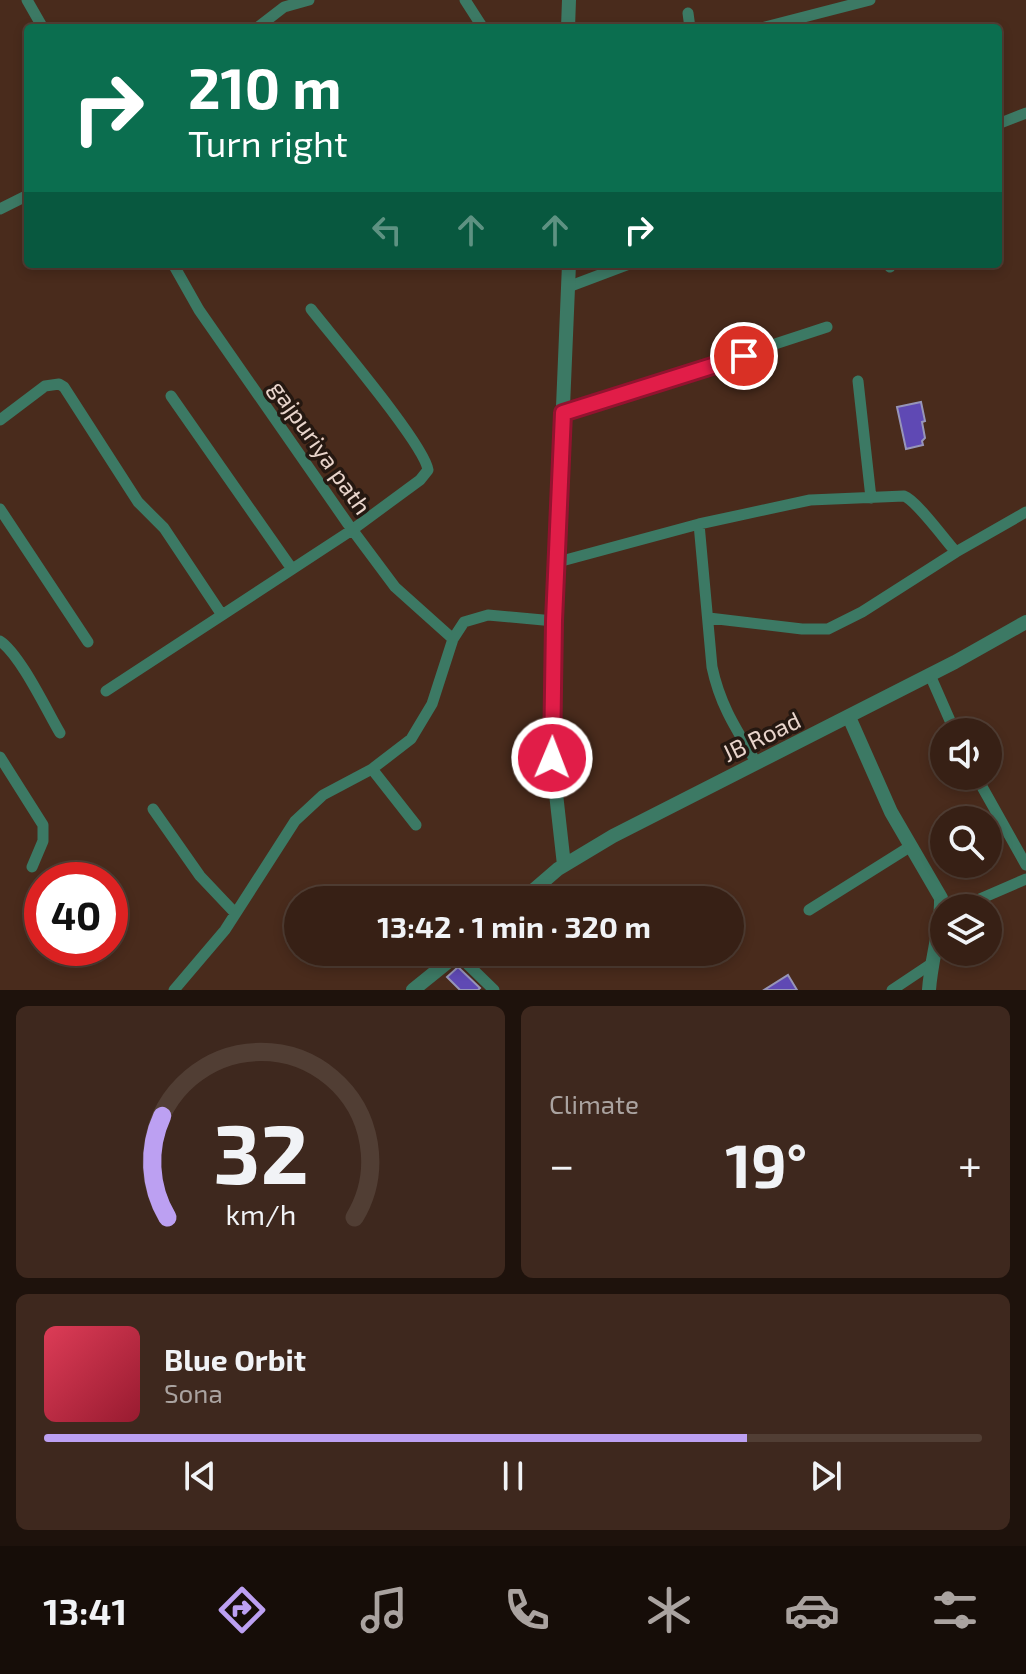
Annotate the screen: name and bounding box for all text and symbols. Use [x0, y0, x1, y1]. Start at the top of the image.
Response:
text: 210 m [188, 53, 342, 120]
icon: right [56, 56, 160, 160]
text: Turn right [188, 121, 348, 164]
icon: left [365, 208, 409, 252]
icon: ahead [449, 208, 493, 252]
icon: ahead [533, 208, 577, 252]
icon: right [617, 208, 661, 252]
pin [710, 322, 778, 390]
icon: arrive [722, 334, 766, 378]
street label: gajpuriya path [264, 374, 378, 520]
street label: JB Road [717, 705, 805, 767]
position arrow [510, 716, 594, 800]
map controls [930, 718, 1002, 966]
button: sound [930, 718, 1002, 790]
button: search [930, 806, 1002, 878]
speed limit sign: 40 [24, 862, 128, 966]
button: layers [930, 894, 1002, 966]
text: 13:42 · 1 min · 320 m [377, 908, 651, 944]
text: Climate [549, 1088, 639, 1119]
text: 32 [213, 1101, 308, 1201]
text: 19° [725, 1128, 807, 1200]
text: − [549, 1137, 575, 1190]
text: + [958, 1137, 982, 1190]
text: km/h [225, 1196, 296, 1231]
text: Blue Orbit [164, 1341, 306, 1377]
text: Sona [164, 1377, 223, 1408]
icon: previous [178, 1454, 222, 1498]
icon: pause [491, 1454, 535, 1498]
icon: next [804, 1454, 848, 1498]
icon: directions [214, 1582, 270, 1638]
icon: music [356, 1582, 412, 1638]
icon: phone [499, 1582, 555, 1638]
icon: climate [641, 1582, 697, 1638]
icon: car [784, 1582, 840, 1638]
icon: filters [927, 1582, 983, 1638]
text: 13:41 [43, 1589, 127, 1632]

